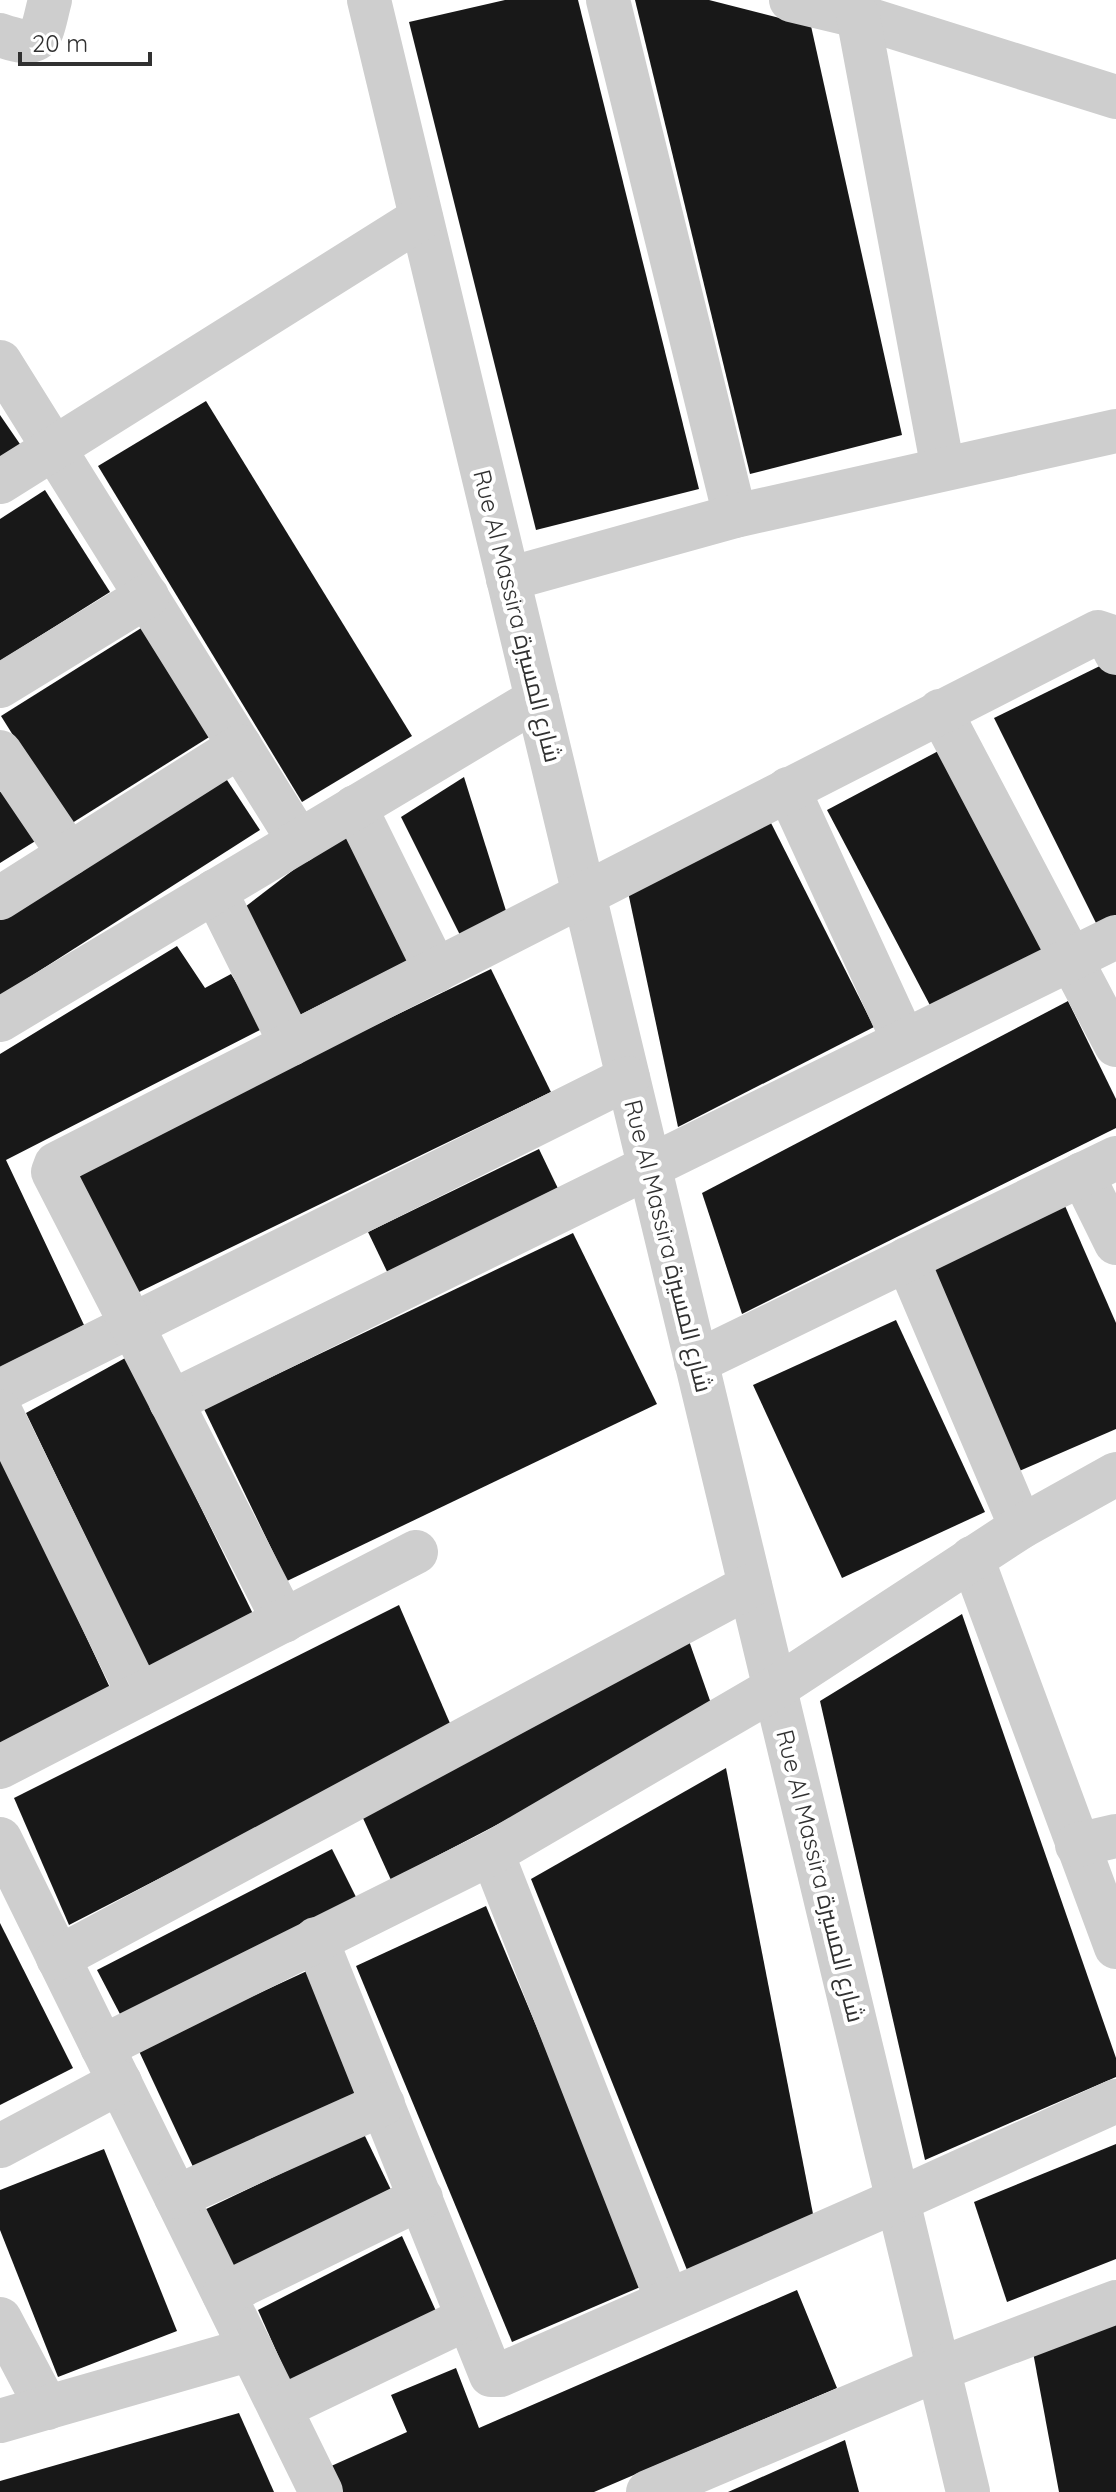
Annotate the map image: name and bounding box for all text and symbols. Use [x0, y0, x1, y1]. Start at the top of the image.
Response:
scale bar [20, 16, 150, 66]
text: 20 m [32, 28, 88, 58]
street label: Rue Al Massira شارع المسيرة [465, 466, 569, 766]
street label: Rue Al Massira شارع المسيرة [616, 1096, 720, 1396]
street label: Rue Al Massira شارع المسيرة [768, 1726, 872, 2026]

